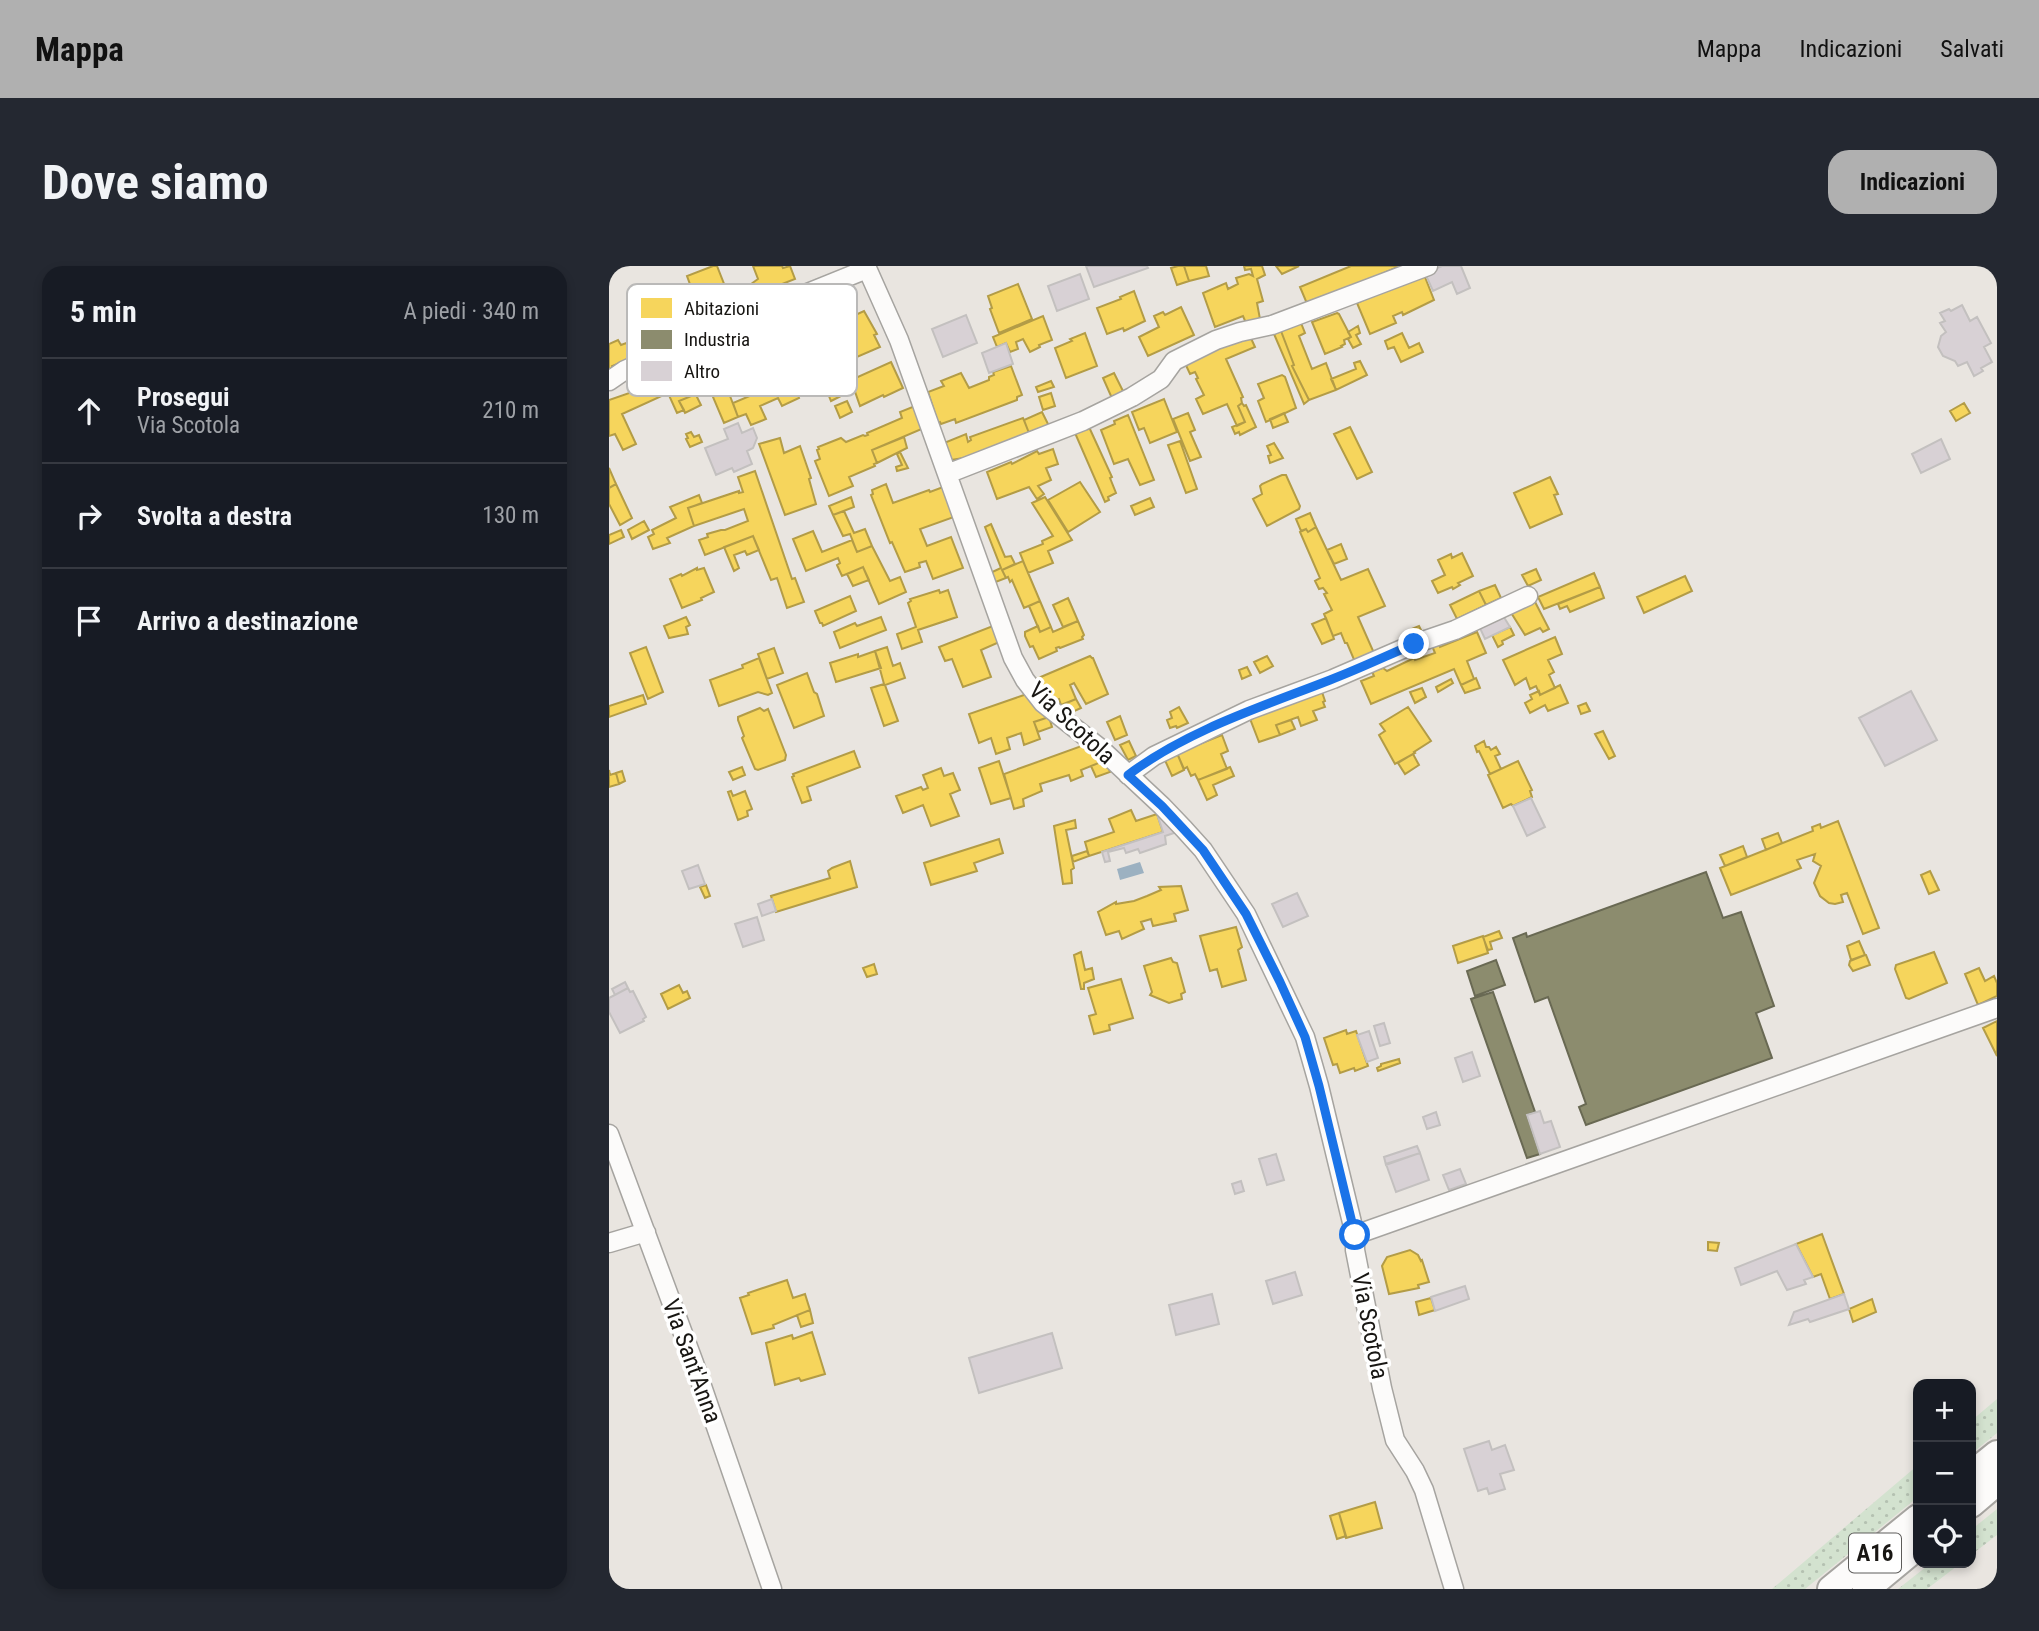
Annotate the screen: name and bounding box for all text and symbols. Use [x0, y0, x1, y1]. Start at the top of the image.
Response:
text: Mappa [35, 30, 124, 69]
text: Mappa [1697, 35, 1762, 63]
text: Indicazioni [1800, 35, 1902, 63]
text: Salvati [1940, 35, 2004, 63]
button: Indicazioni [1828, 150, 1997, 214]
text: Dove siamo [42, 154, 269, 211]
legend [627, 284, 857, 396]
text: 5 min [70, 294, 137, 329]
text: Abitazioni [684, 297, 759, 320]
text: A piedi · 340 m [404, 298, 539, 325]
text: Industria [684, 328, 750, 351]
text: Altro [684, 360, 720, 383]
text: Prosegui [137, 382, 230, 412]
icon: ahead [70, 392, 108, 430]
text: 210 m [482, 397, 539, 424]
text: Via Scotola [137, 412, 240, 439]
icon: right [70, 497, 108, 535]
text: Svolta a destra [137, 501, 292, 531]
text: 130 m [482, 502, 539, 529]
icon: arrive [70, 602, 108, 640]
text: Arrivo a destinazione [137, 606, 358, 636]
route end [1398, 628, 1429, 659]
street label: Via Scotola [1023, 676, 1121, 770]
route start [1339, 1219, 1370, 1250]
street label: Via Scotola [1346, 1271, 1394, 1381]
street label: Via Sant'Anna [657, 1295, 727, 1427]
map controls [1913, 1379, 1976, 1568]
button: + [1913, 1379, 1976, 1442]
button: − [1913, 1442, 1976, 1505]
button: locate [1913, 1505, 1976, 1568]
road number: A16 [1849, 1534, 1901, 1572]

